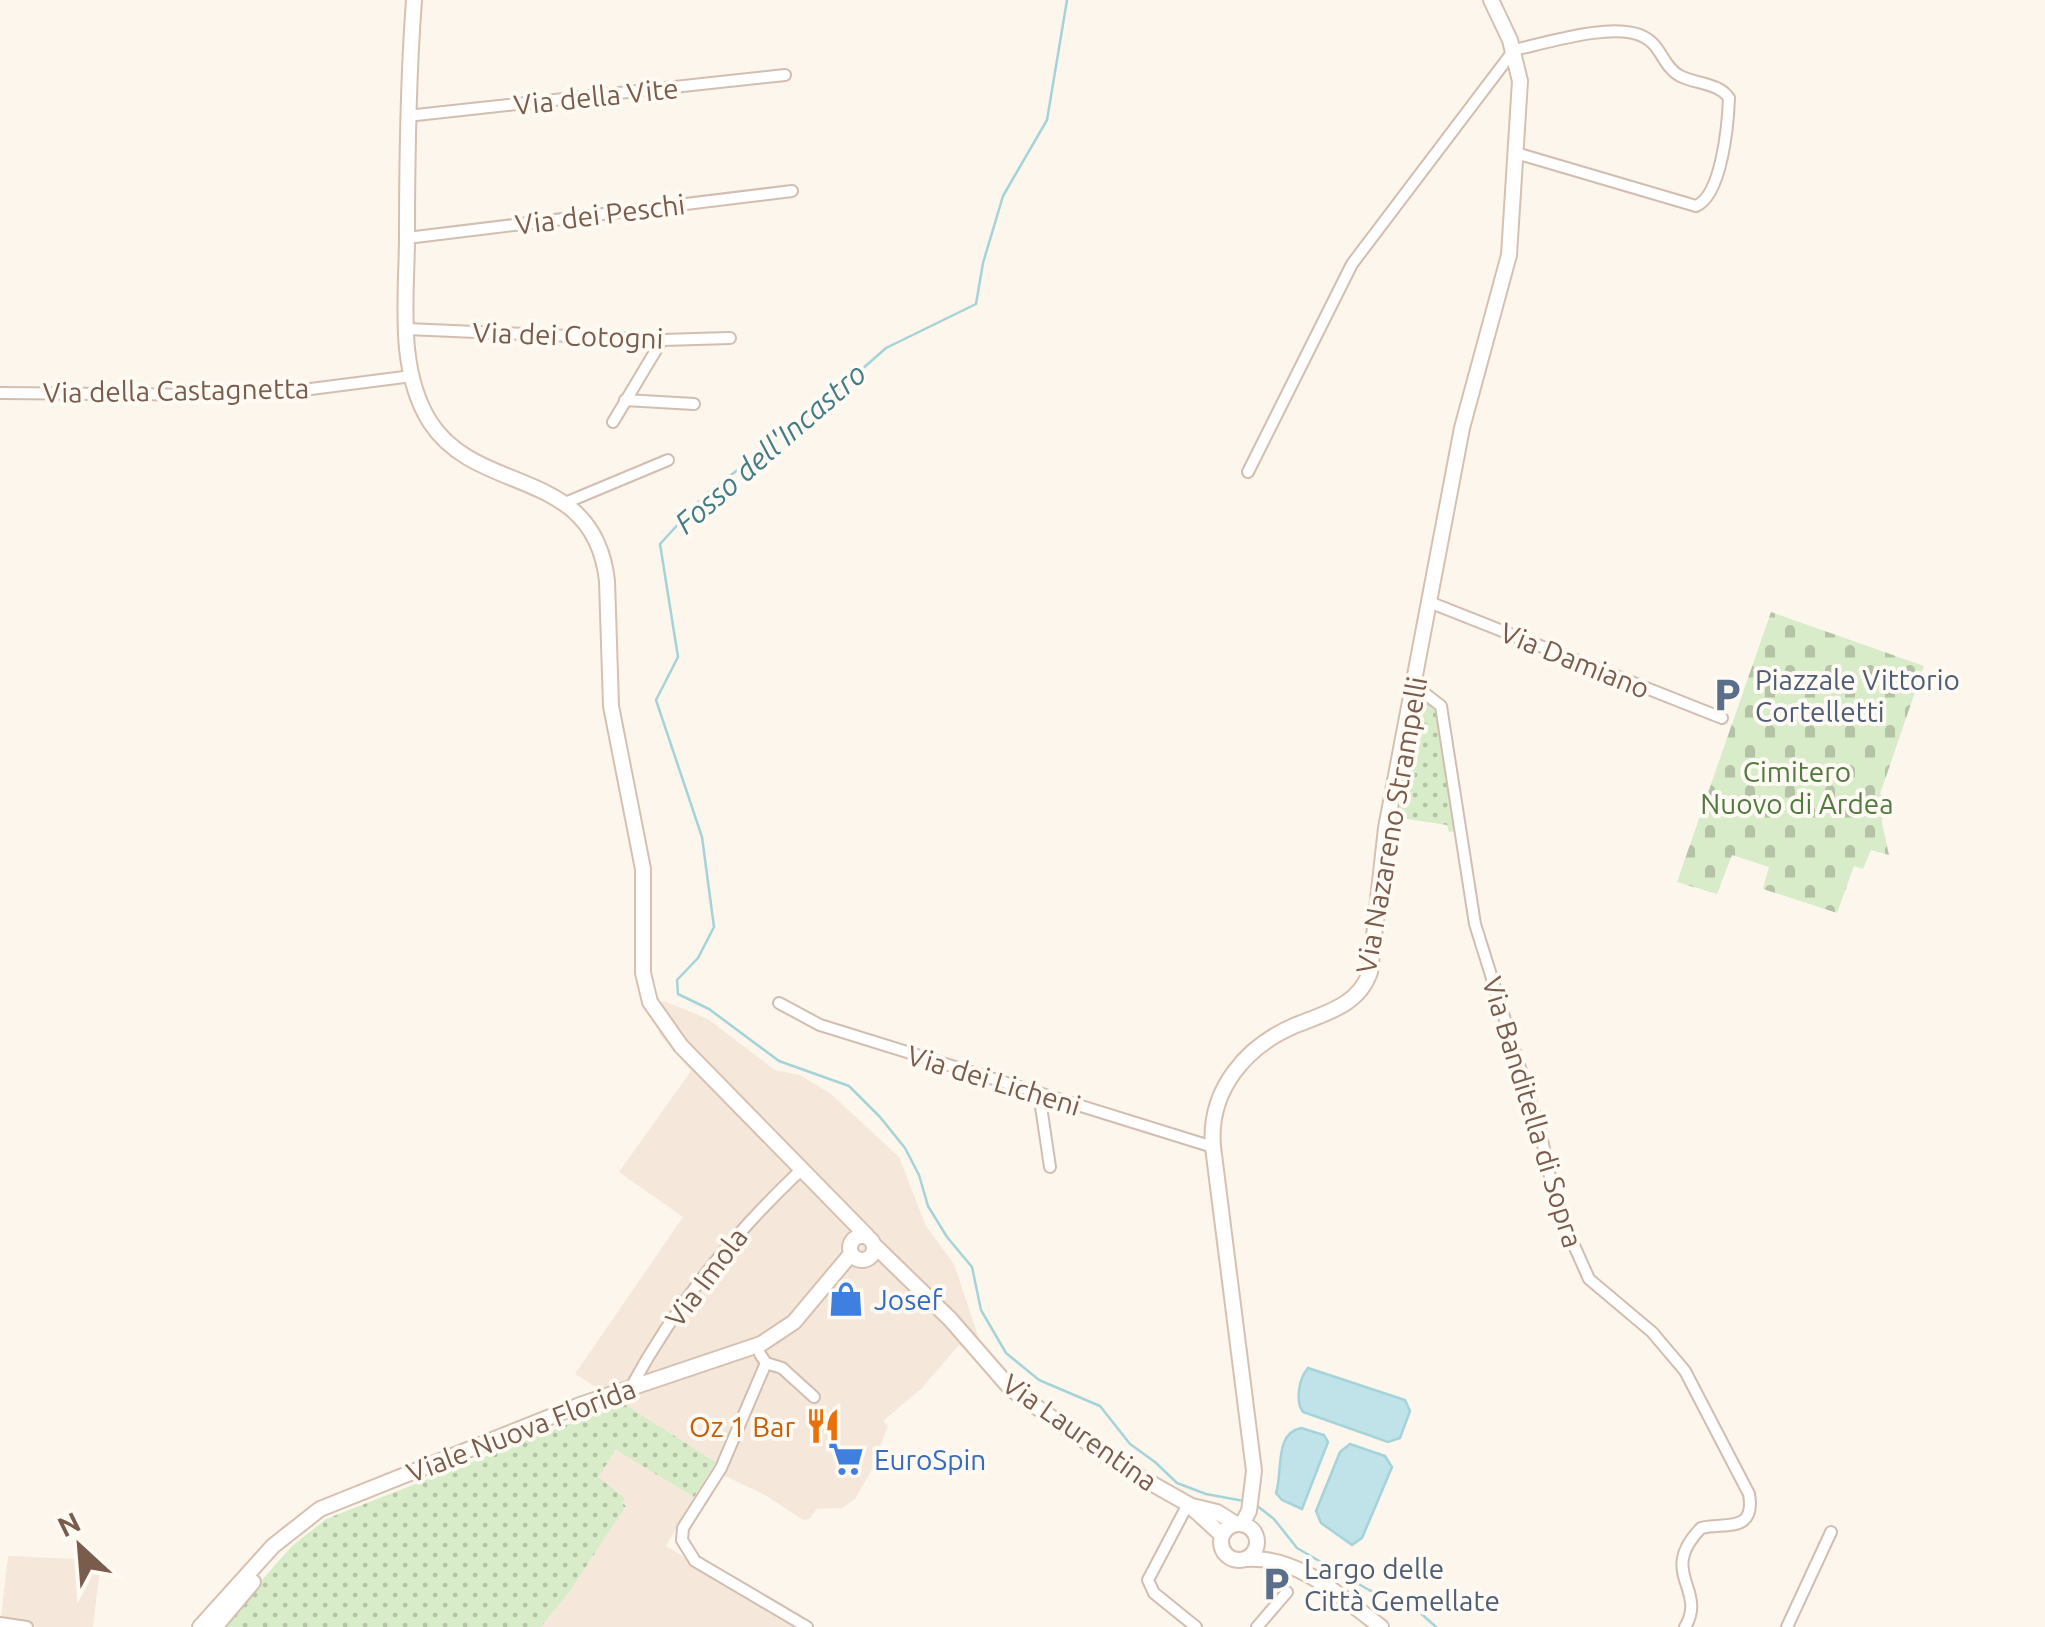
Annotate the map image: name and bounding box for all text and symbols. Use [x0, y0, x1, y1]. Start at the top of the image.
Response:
street label: Via della Vite [512, 72, 680, 120]
street label: Via dei Peschi [513, 188, 687, 240]
street label: Via dei Cotogni [472, 316, 664, 354]
water label: Fosso dell'Incastro [668, 356, 872, 540]
street label: Via della Castagnetta [42, 372, 310, 408]
street label: Via Damiano [1496, 616, 1654, 704]
place label: Piazzale Vittorio Cortelletti [1755, 664, 1960, 727]
street label: Via Nazareno Strampelli [1350, 674, 1432, 976]
parking icon: Piazzale Vittorio Cortelletti [1708, 676, 1746, 714]
park label: Cimitero Nuovo di Ardea [1700, 756, 1894, 819]
street label: Via Banditella di Sopra [1477, 973, 1589, 1251]
street label: Via dei Licheni [904, 1039, 1084, 1121]
street label: Via Imola [659, 1221, 753, 1333]
shop icon: Josef [827, 1280, 865, 1318]
place label: Josef [874, 1284, 943, 1315]
street label: Via Laurentina [997, 1367, 1163, 1497]
street label: Viale Nuova Florida [402, 1372, 640, 1488]
restaurant icon: Oz 1 Bar [804, 1407, 842, 1445]
place label: Oz 1 Bar [689, 1411, 795, 1442]
supermarket icon: EuroSpin [827, 1440, 865, 1478]
place label: EuroSpin [874, 1444, 986, 1475]
north arrow [30, 1497, 130, 1597]
text: N [53, 1506, 85, 1543]
place label: Largo delle Città Gemellate [1304, 1553, 1500, 1616]
parking icon: Largo delle Città Gemellate [1257, 1565, 1295, 1603]

